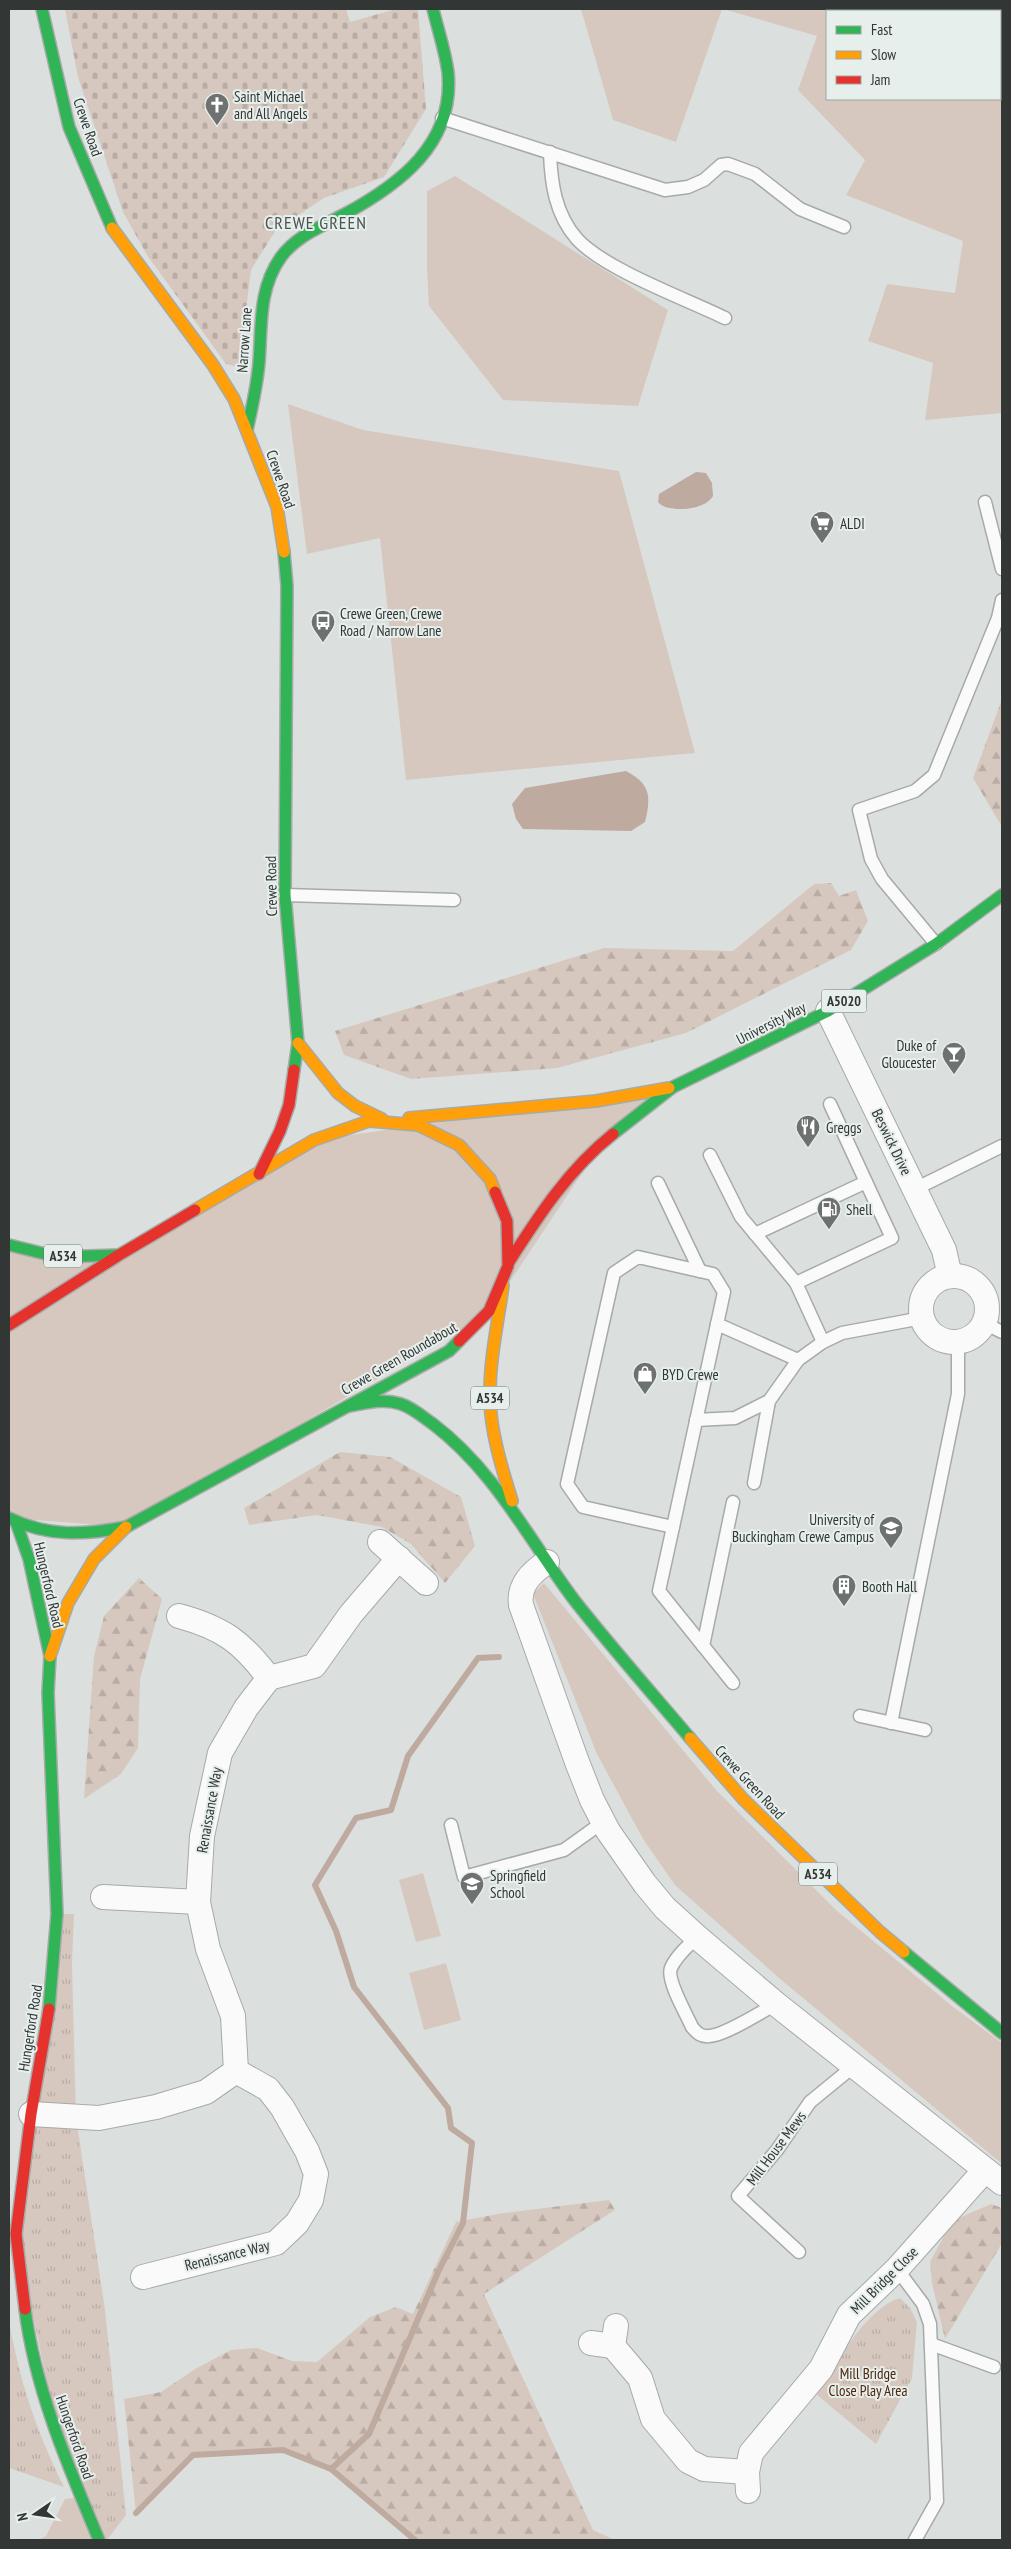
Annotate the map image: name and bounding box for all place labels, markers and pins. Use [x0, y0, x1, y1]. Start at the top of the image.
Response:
place label: Saint Michael and All Angels [234, 87, 308, 123]
church icon: Saint Michael and All Angels [204, 92, 230, 126]
supermarket icon: ALDI [809, 510, 835, 544]
place label: ALDI [840, 514, 865, 533]
place label: Crewe Green, Crewe Road / Narrow Lane [340, 604, 442, 640]
bus stop icon: Crewe Green, Crewe Road / Narrow Lane [310, 609, 336, 643]
place label: Duke of Gloucester [881, 1036, 937, 1072]
bar icon: Duke of Gloucester [941, 1041, 967, 1075]
restaurant icon: Greggs [795, 1114, 821, 1148]
place label: Greggs [826, 1118, 862, 1137]
fuel station icon: Shell [816, 1196, 842, 1230]
place label: Shell [846, 1200, 873, 1219]
shop icon: BYD Crewe [632, 1361, 658, 1395]
place label: BYD Crewe [662, 1365, 719, 1384]
place label: University of Buckingham Crewe Campus [732, 1510, 875, 1546]
school or university icon: University of Buckingham Crewe Campus [878, 1515, 904, 1549]
building icon: Booth Hall [831, 1573, 857, 1607]
place label: Booth Hall [862, 1577, 917, 1596]
place label: Springfield School [490, 1866, 546, 1902]
school or university icon: Springfield School [459, 1871, 485, 1905]

